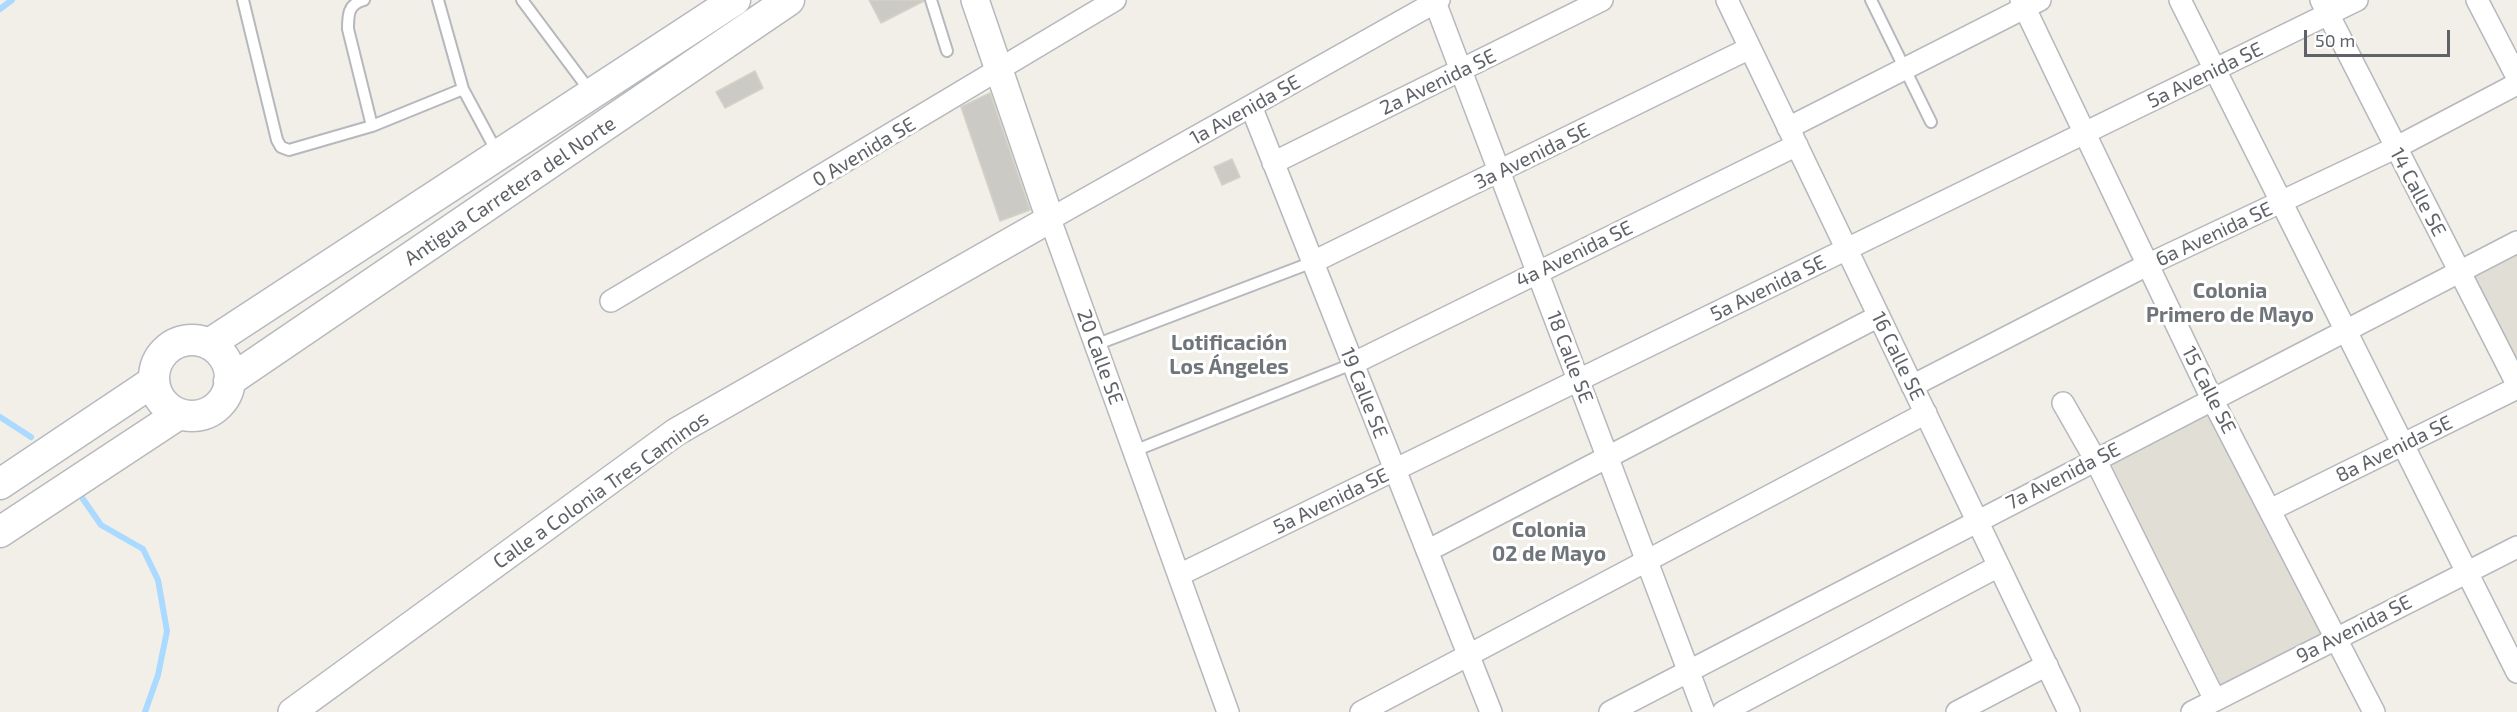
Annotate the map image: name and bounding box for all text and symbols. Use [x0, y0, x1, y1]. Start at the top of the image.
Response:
scale bar [2307, 18, 2452, 56]
text: 50 m [2315, 29, 2355, 51]
street label: 5a Avenida SE [2143, 37, 2267, 113]
street label: 2a Avenida SE [1376, 44, 1500, 120]
street label: 1a Avenida SE [1186, 70, 1304, 150]
street label: Antigua Carretera del Norte [400, 111, 620, 271]
street label: 0 Avenida SE [808, 112, 920, 192]
street label: 3a Avenida SE [1470, 118, 1594, 194]
street label: 14 Calle SE [2385, 144, 2451, 240]
street label: 6a Avenida SE [2152, 196, 2276, 272]
street label: 4a Avenida SE [1512, 215, 1636, 293]
street label: 5a Avenida SE [1706, 250, 1830, 326]
district label: Colonia Primero de Mayo [2146, 278, 2314, 328]
street label: 20 Calle SE [1072, 306, 1128, 408]
street label: 18 Calle SE [1542, 308, 1598, 406]
street label: 16 Calle SE [1866, 308, 1930, 404]
district label: Lotificación Los Ángeles [1169, 330, 1289, 380]
street label: 15 Calle SE [2177, 342, 2241, 438]
street label: 19 Calle SE [1335, 344, 1393, 442]
street label: Calle a Colonia Tres Caminos [489, 406, 713, 574]
street label: 8a Avenida SE [2332, 410, 2456, 488]
street label: 7a Avenida SE [2002, 437, 2124, 515]
street label: 5a Avenida SE [1269, 463, 1393, 539]
district label: Colonia 02 de Mayo [1492, 517, 1606, 567]
street label: 9a Avenida SE [2292, 590, 2416, 668]

